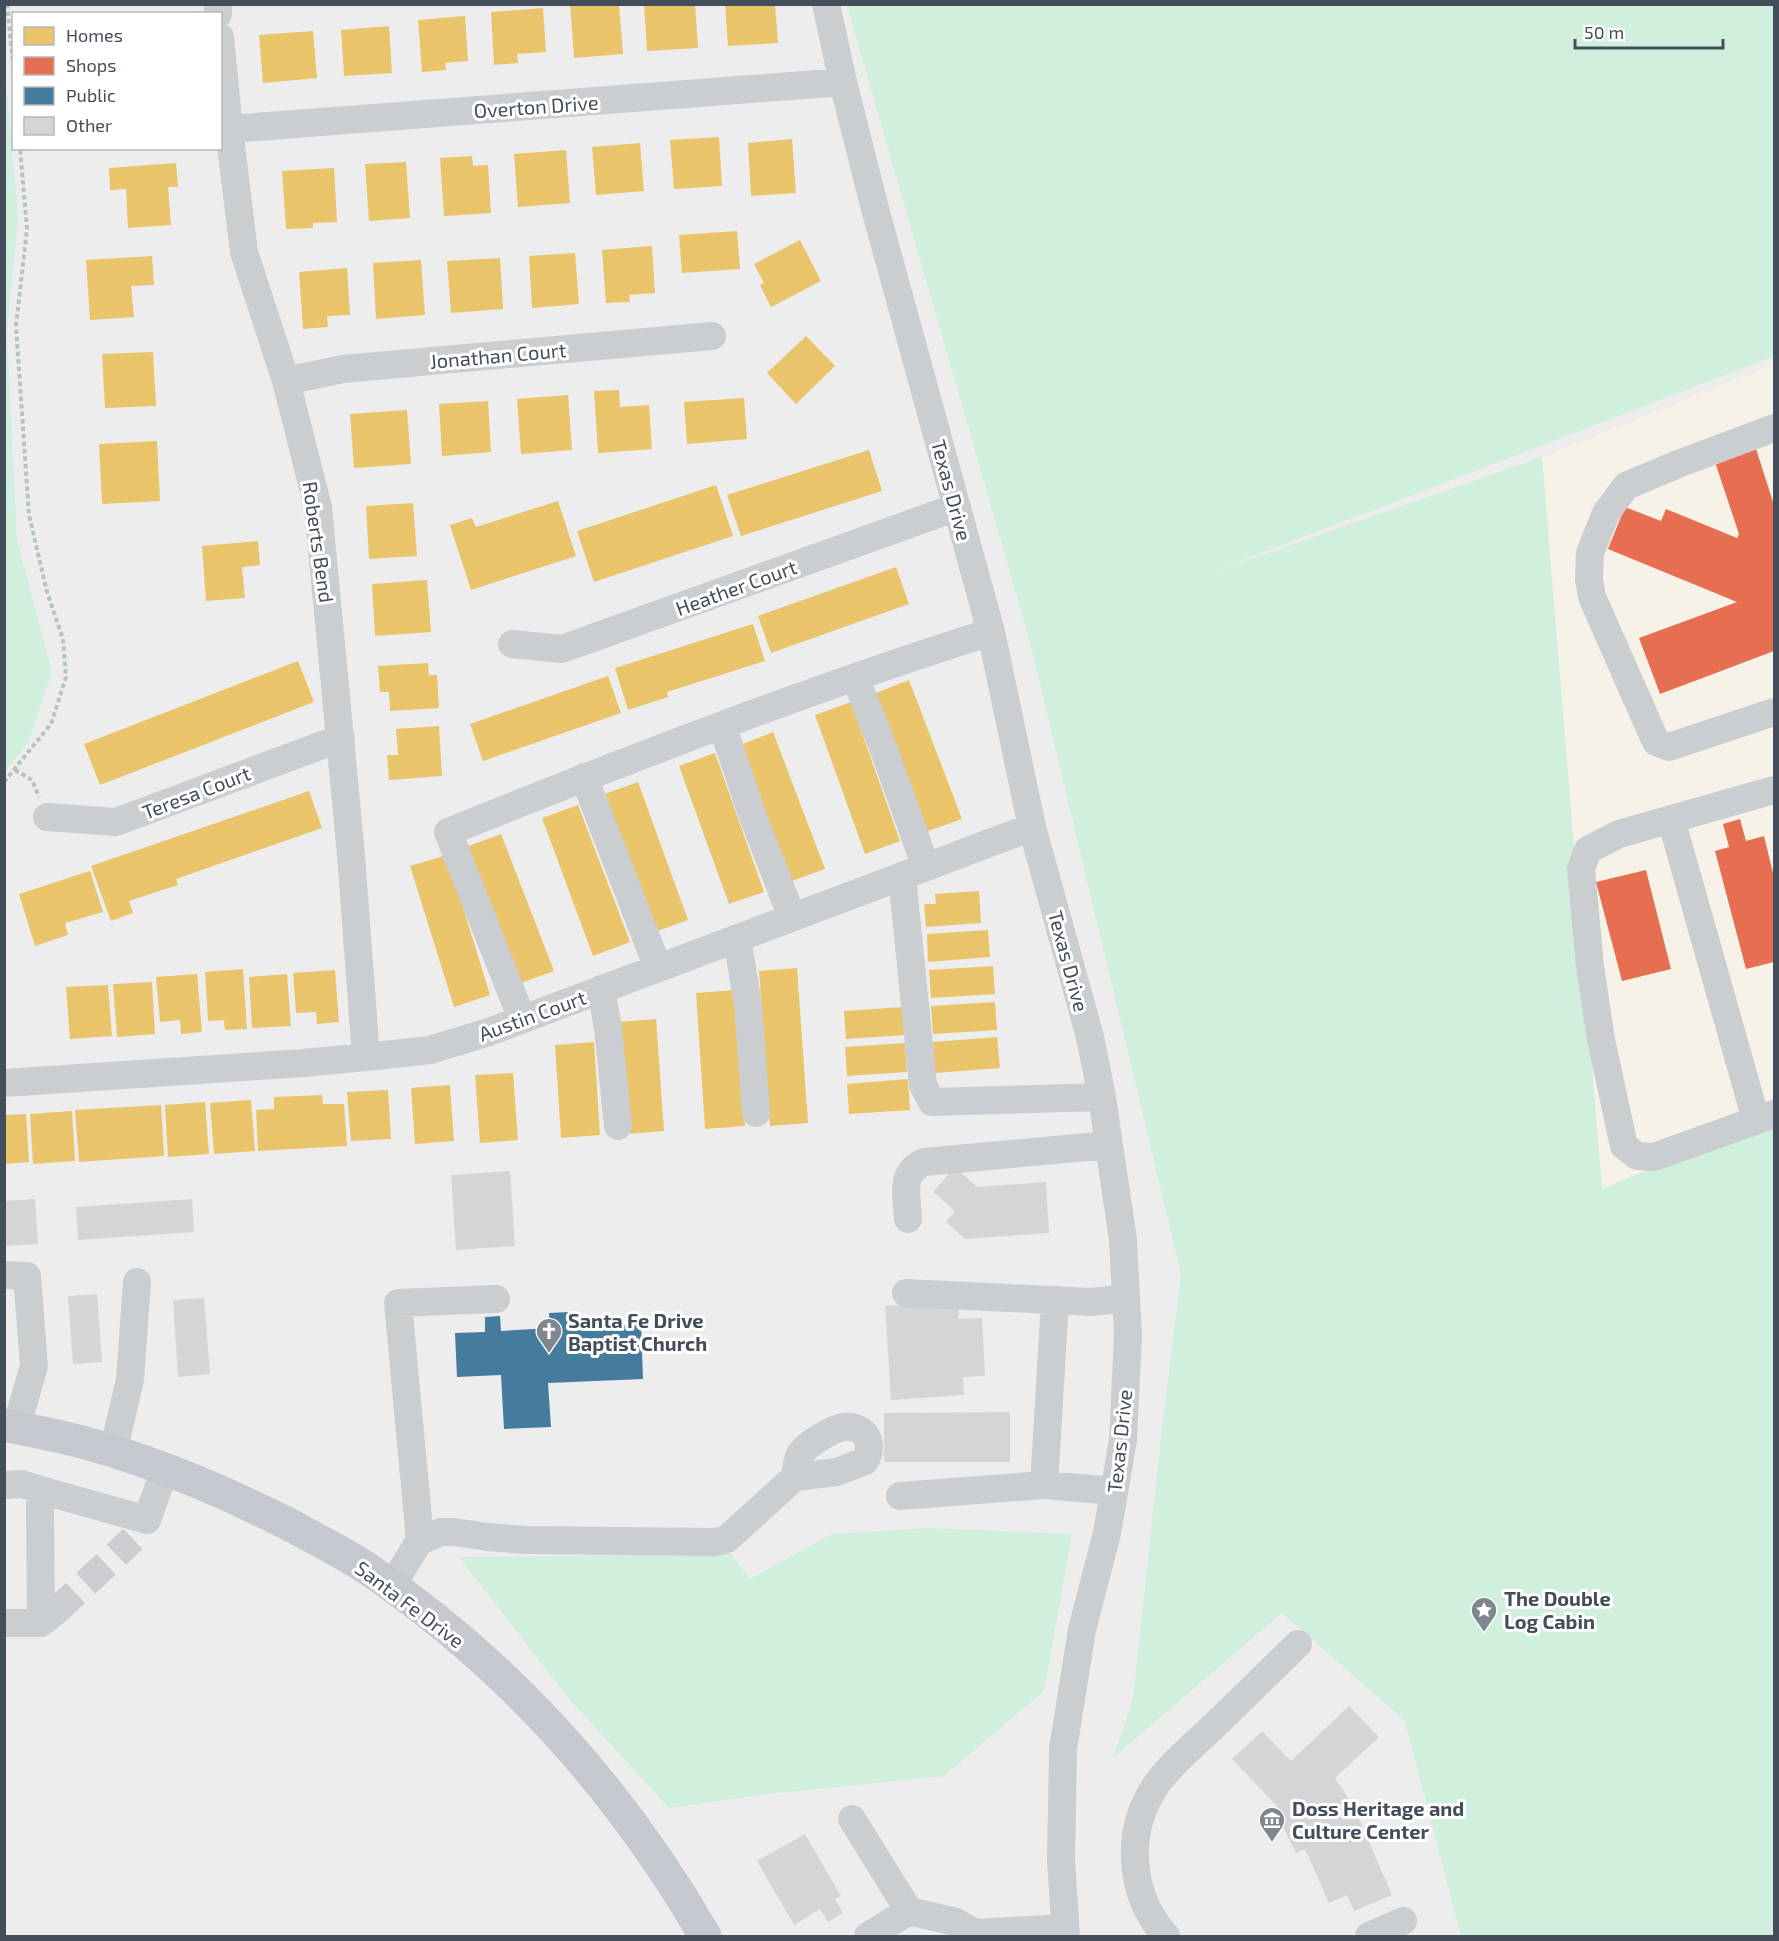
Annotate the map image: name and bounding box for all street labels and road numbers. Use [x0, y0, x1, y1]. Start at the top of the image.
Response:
street label: Overton Drive [473, 90, 599, 122]
street label: Jonathan Court [429, 337, 568, 373]
street label: Texas Drive [927, 437, 977, 543]
street label: Roberts Bend [299, 480, 339, 604]
street label: Heather Court [672, 554, 800, 620]
street label: Teresa Court [138, 760, 254, 824]
street label: Texas Drive [1044, 908, 1094, 1014]
street label: Austin Court [475, 984, 589, 1046]
street label: Texas Drive [1102, 1388, 1136, 1494]
street label: Santa Fe Drive [351, 1555, 469, 1653]

